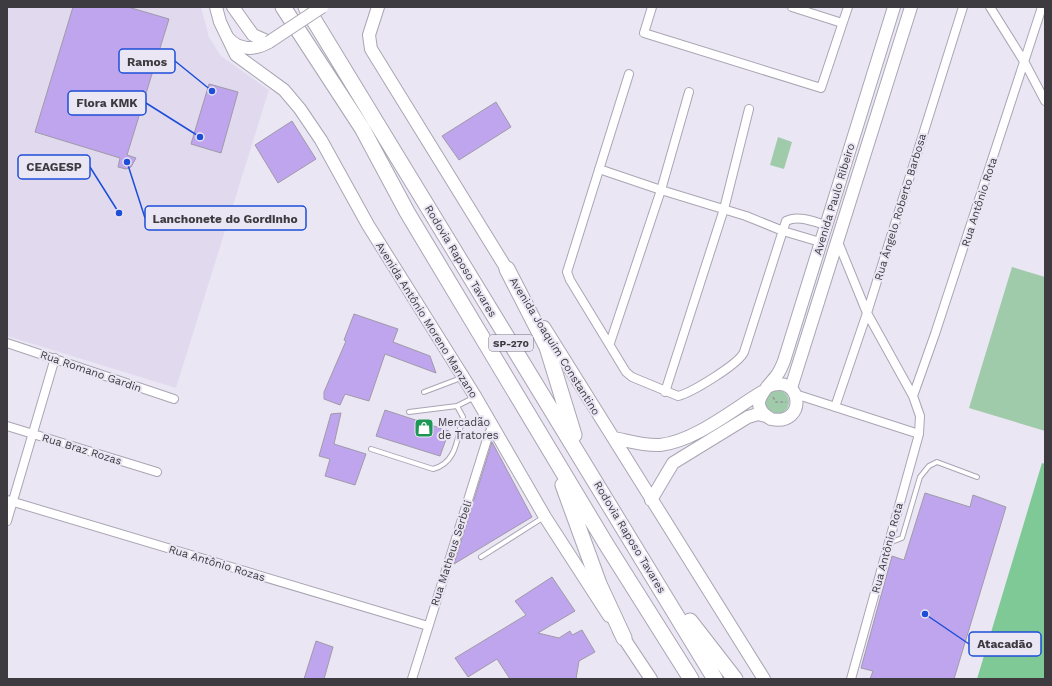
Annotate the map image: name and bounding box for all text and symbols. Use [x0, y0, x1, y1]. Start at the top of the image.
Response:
callout: Ramos [119, 49, 175, 73]
text: Ramos [127, 55, 168, 69]
callout: Flora KMK [68, 91, 146, 115]
text: Flora KMK [76, 96, 138, 110]
street label: Rua Ângelo Roberto Barbosa [871, 132, 929, 282]
street label: Avenida Paulo Ribeiro [811, 142, 858, 257]
callout: CEAGESP [18, 155, 90, 179]
street label: Rua Antônio Rota [959, 156, 1000, 248]
text: CEAGESP [26, 160, 82, 174]
street label: Rodovia Raposo Tavares [422, 203, 499, 320]
callout: Lanchonete do Gordinho [145, 206, 306, 230]
text: Lanchonete do Gordinho [152, 212, 298, 226]
street label: Avenida Antônio Moreno Manzano [373, 240, 480, 401]
street label: Avenida Joaquim Constantino [507, 275, 603, 418]
road number: SP-270 [489, 335, 533, 351]
street label: Rua Romano Gardin [38, 348, 143, 395]
place label: Mercadão de Tratores [438, 416, 499, 442]
shop icon: Mercadão de Tratores [413, 417, 435, 439]
street label: Rua Braz Rozas [40, 431, 123, 468]
street label: Rodovia Raposo Tavares [591, 479, 668, 596]
street label: Rua Matheus Serbeli [428, 499, 475, 608]
street label: Rua Antônio Rota [869, 502, 906, 595]
street label: Rua Antônio Rozas [167, 543, 267, 584]
callout: Atacadão [969, 632, 1041, 656]
text: Atacadão [977, 637, 1033, 651]

